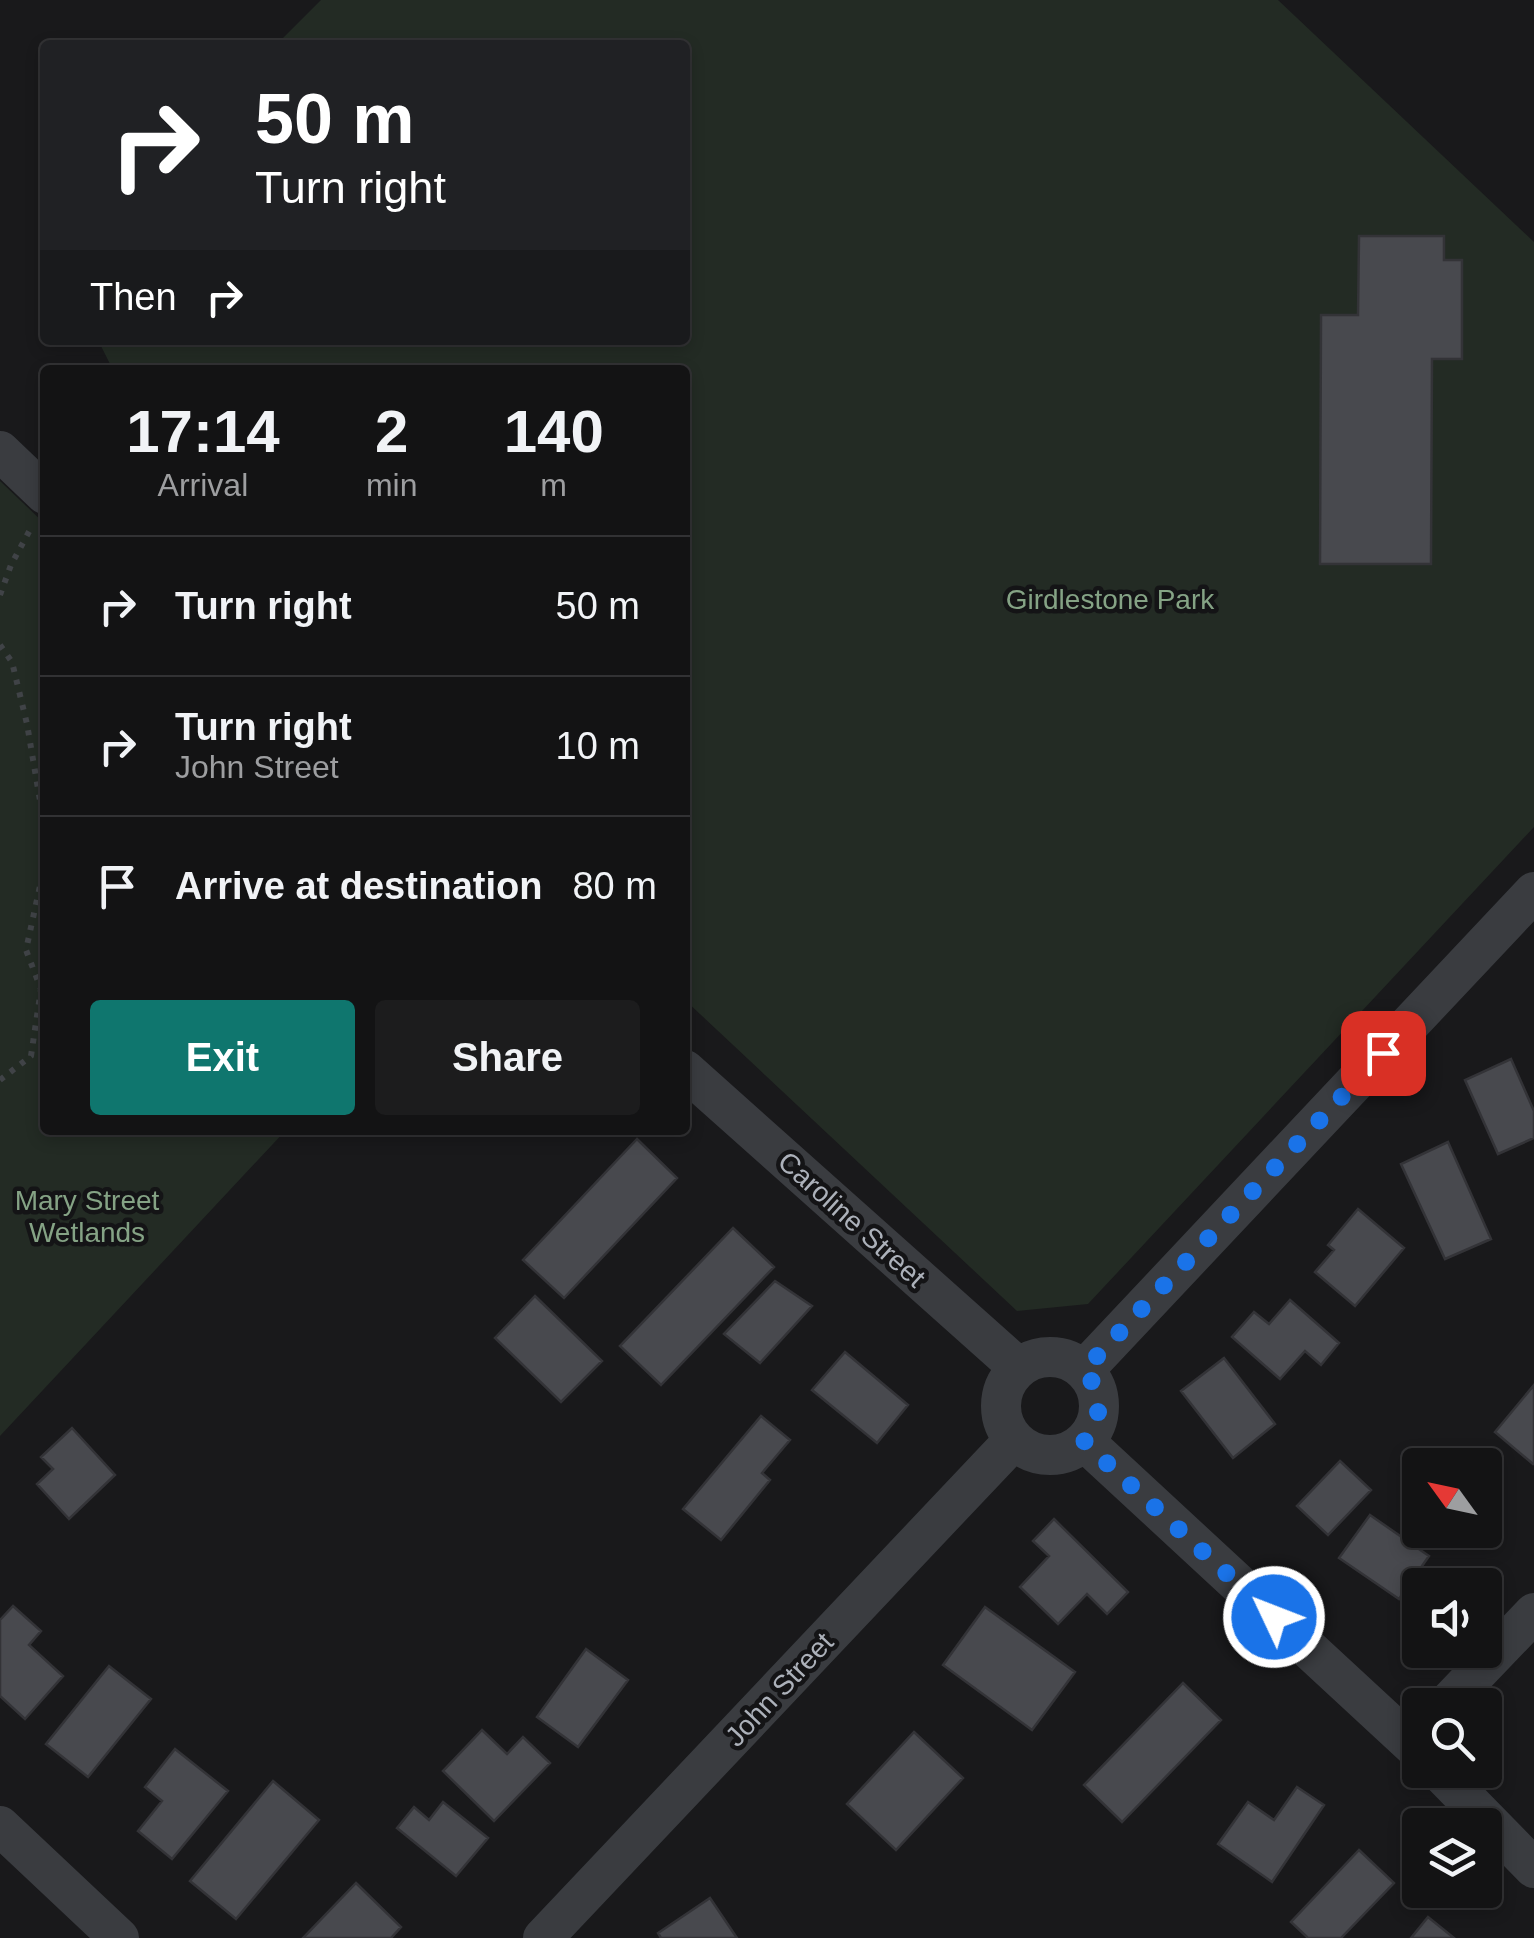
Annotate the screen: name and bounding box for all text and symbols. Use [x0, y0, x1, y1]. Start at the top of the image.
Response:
icon: right [90, 80, 220, 210]
text: 50 m [255, 80, 415, 158]
text: Turn right [255, 162, 446, 213]
icon: right [197, 270, 252, 325]
text: Then [90, 276, 177, 318]
text: 17:14 [126, 398, 280, 465]
text: 2 [375, 398, 408, 465]
text: 140 [504, 398, 604, 465]
text: Arrival [158, 467, 248, 503]
text: min [366, 467, 417, 503]
text: m [540, 467, 567, 503]
icon: right [90, 579, 145, 634]
park label: Girdlestone Park [1006, 584, 1215, 615]
text: Turn right [175, 585, 352, 627]
text: 50 m [556, 585, 640, 627]
text: Turn right [175, 706, 352, 748]
icon: right [90, 719, 145, 774]
text: 10 m [556, 725, 640, 767]
text: John Street [175, 749, 339, 785]
icon: arrive [90, 859, 145, 914]
text: Arrive at destination [175, 865, 542, 907]
text: 80 m [572, 865, 657, 907]
button: Exit [90, 1000, 355, 1115]
button: Share [375, 1000, 640, 1115]
pin [1341, 1011, 1426, 1096]
icon: arrive [1356, 1026, 1411, 1081]
street label: Caroline Street [772, 1145, 932, 1294]
park label: Mary Street Wetlands [15, 1185, 160, 1248]
north arrow [1402, 1448, 1502, 1548]
map controls [1402, 1448, 1502, 1908]
position arrow [1222, 1565, 1326, 1669]
button: sound [1402, 1568, 1502, 1668]
street label: John Street [719, 1626, 840, 1752]
button: search [1402, 1688, 1502, 1788]
button: layers [1402, 1808, 1502, 1908]

